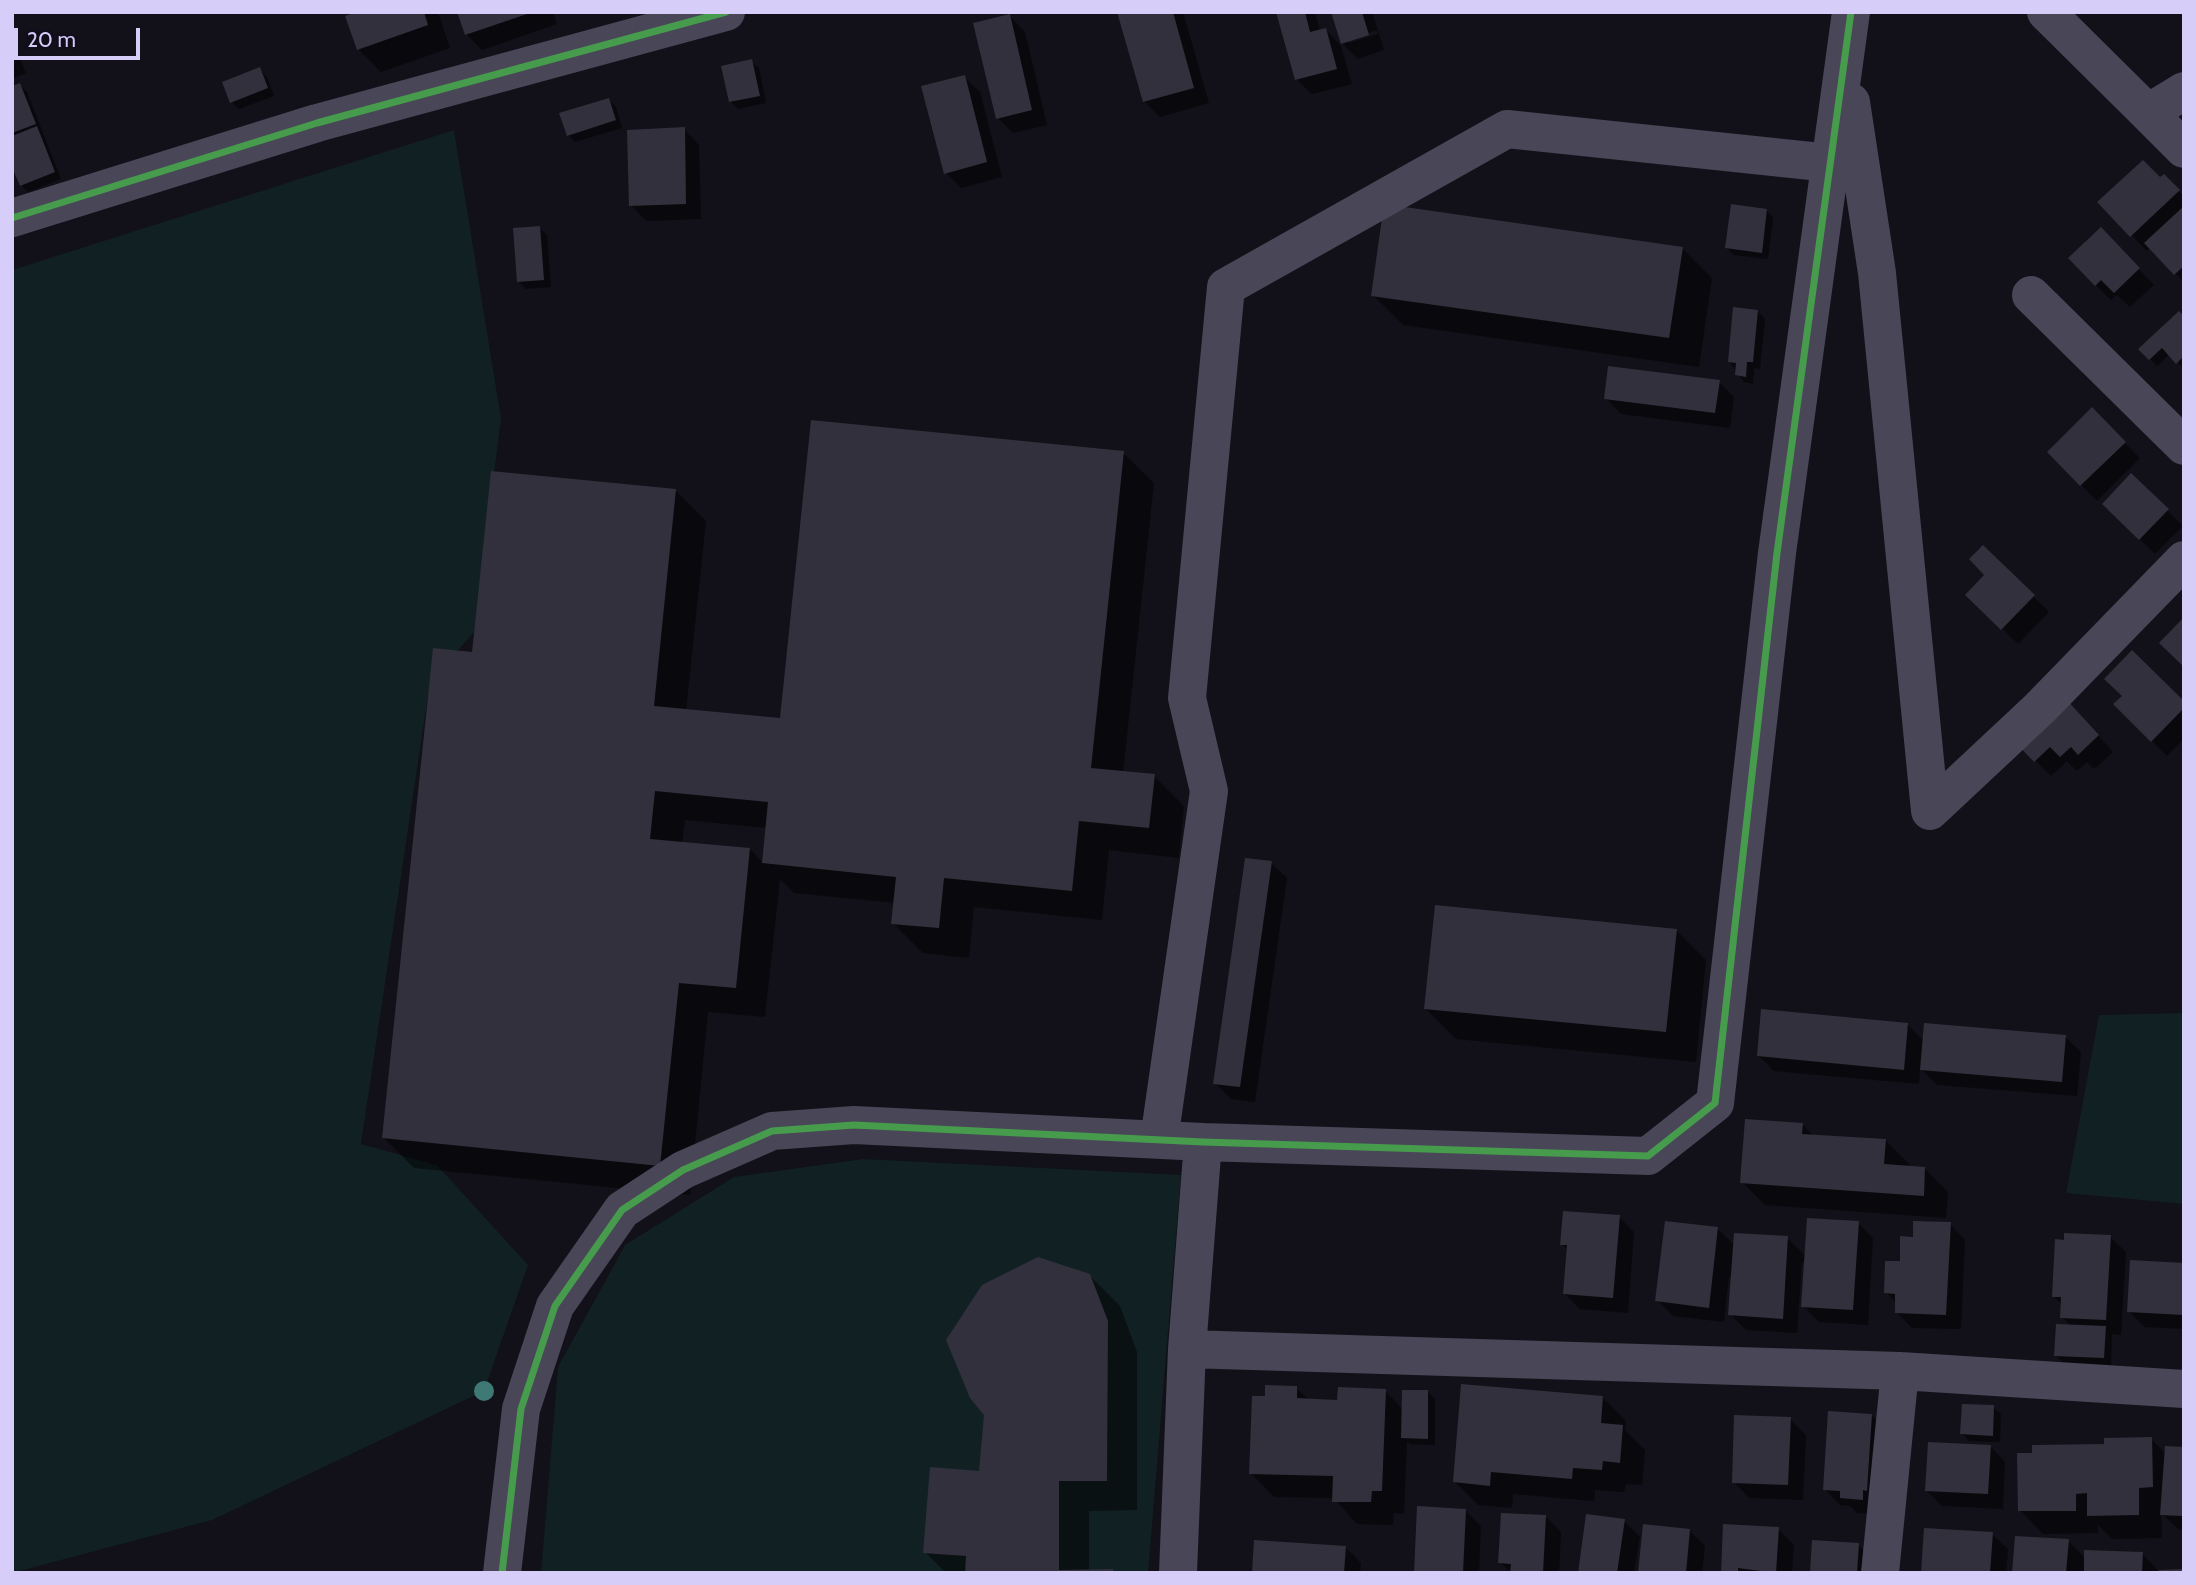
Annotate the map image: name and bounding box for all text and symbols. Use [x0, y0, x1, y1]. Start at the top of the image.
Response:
scale bar [18, 14, 144, 58]
text: 20 m [27, 27, 76, 52]

